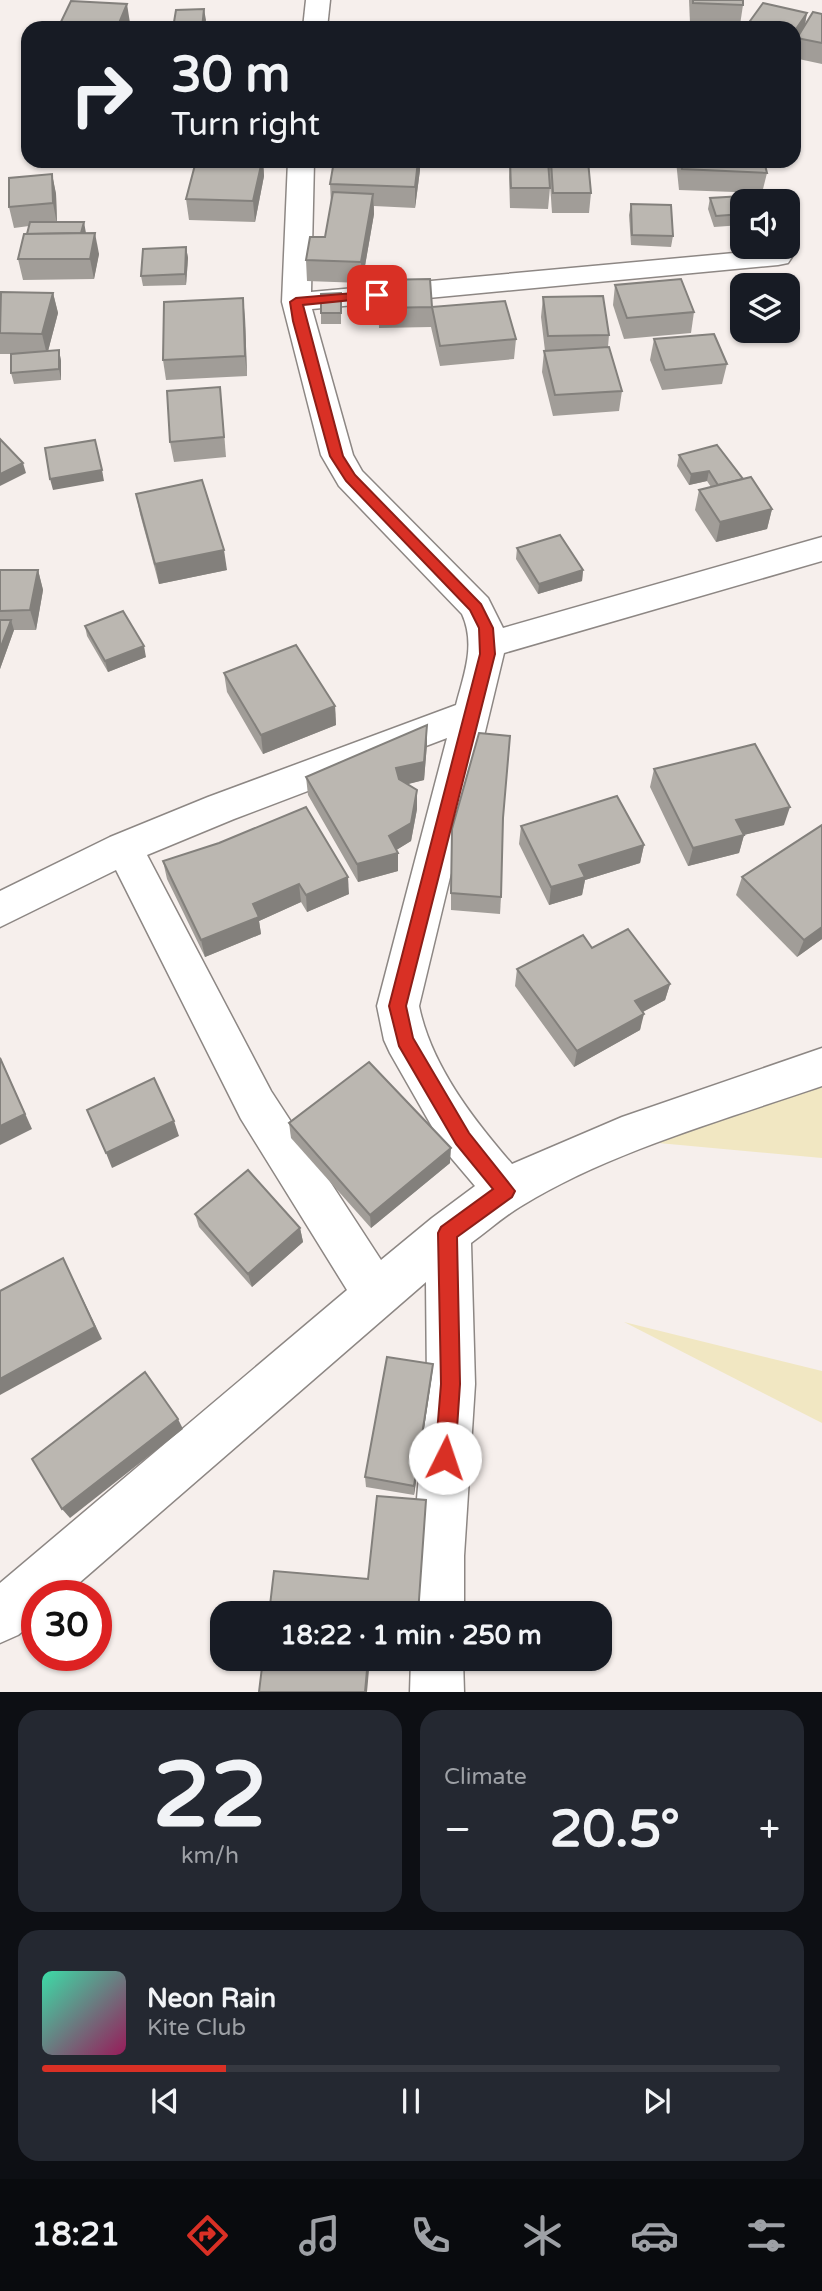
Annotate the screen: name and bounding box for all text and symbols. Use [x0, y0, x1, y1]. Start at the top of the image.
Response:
text: 30 m [171, 46, 290, 105]
icon: right [56, 49, 147, 140]
text: Turn right [171, 106, 320, 144]
map controls [730, 189, 800, 343]
button: sound [730, 189, 800, 259]
pin [347, 265, 407, 325]
button: layers [730, 273, 800, 343]
icon: arrive [358, 276, 396, 314]
position arrow [408, 1421, 482, 1495]
speed limit sign: 30 [21, 1580, 112, 1671]
text: 18:22 · 1 min · 250 m [280, 1620, 542, 1651]
text: 22 [153, 1741, 267, 1851]
text: Climate [444, 1763, 527, 1791]
text: 20.5° [550, 1798, 680, 1861]
text: − [444, 1807, 471, 1853]
text: + [759, 1807, 780, 1853]
text: km/h [181, 1842, 239, 1870]
text: Neon Rain [147, 1983, 276, 2014]
text: Kite Club [147, 2014, 246, 2042]
icon: previous [146, 2082, 184, 2120]
icon: pause [392, 2082, 430, 2120]
icon: next [638, 2082, 676, 2120]
icon: directions [183, 2211, 232, 2260]
icon: music [295, 2211, 344, 2260]
icon: phone [406, 2211, 455, 2260]
icon: climate [518, 2211, 567, 2260]
icon: car [630, 2211, 679, 2260]
icon: filters [742, 2211, 791, 2260]
text: 18:21 [31, 2216, 120, 2254]

